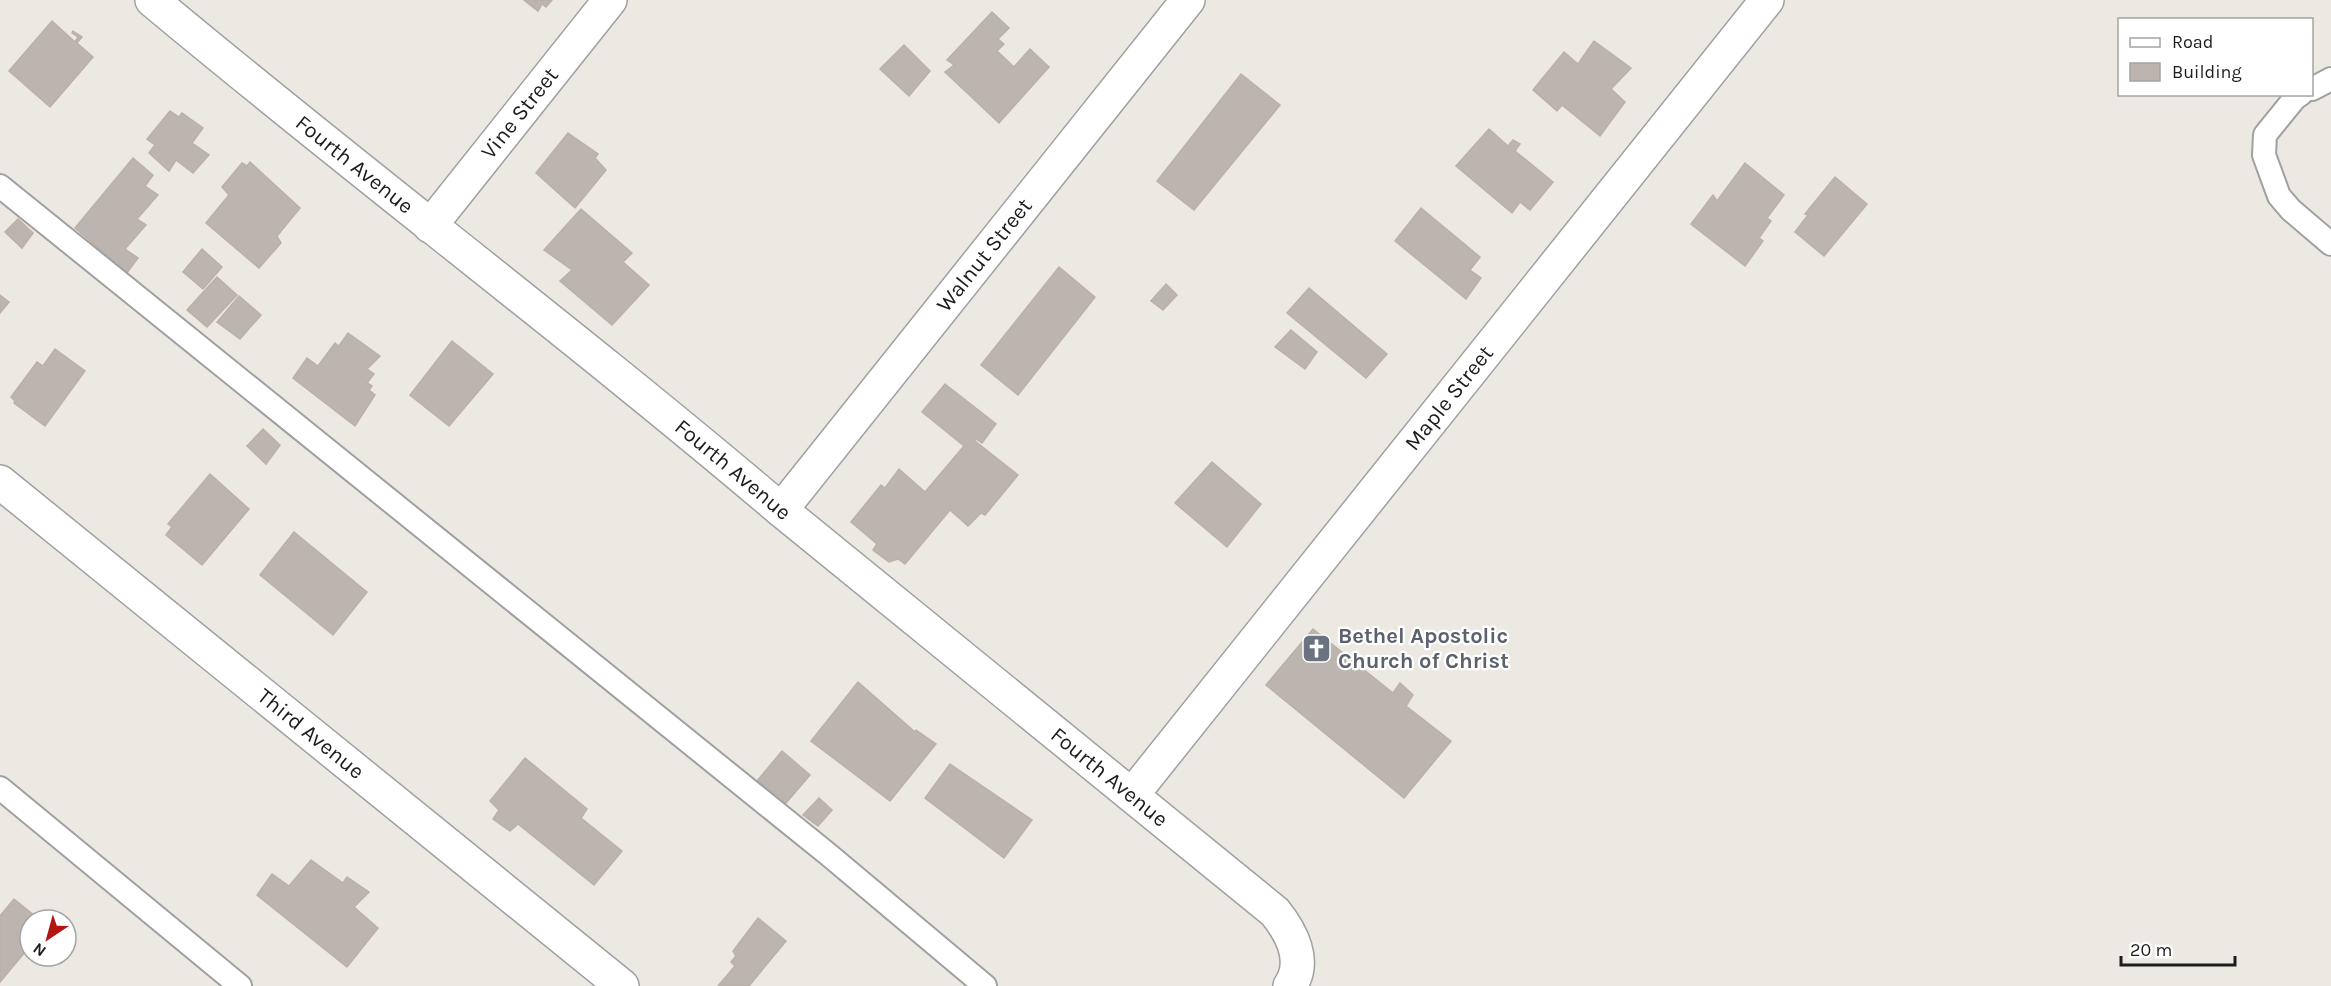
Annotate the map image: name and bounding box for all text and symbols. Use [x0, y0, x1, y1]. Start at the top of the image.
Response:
legend [2118, 18, 2313, 96]
text: Road [2172, 31, 2213, 53]
text: Building [2172, 61, 2242, 83]
street label: Vine Street [476, 63, 564, 164]
street label: Fourth Avenue [290, 110, 419, 220]
street label: Walnut Street [931, 193, 1037, 317]
street label: Maple Street [1399, 340, 1499, 456]
street label: Fourth Avenue [669, 414, 796, 526]
place label: Bethel Apostolic Church of Christ [1338, 623, 1509, 674]
church icon: Bethel Apostolic Church of Christ [1301, 633, 1333, 665]
street label: Third Avenue [252, 683, 369, 785]
street label: Fourth Avenue [1045, 722, 1173, 832]
north arrow [18, 908, 78, 968]
scale bar [2121, 929, 2235, 967]
text: N [29, 939, 50, 961]
text: 20 m [2130, 939, 2172, 961]

